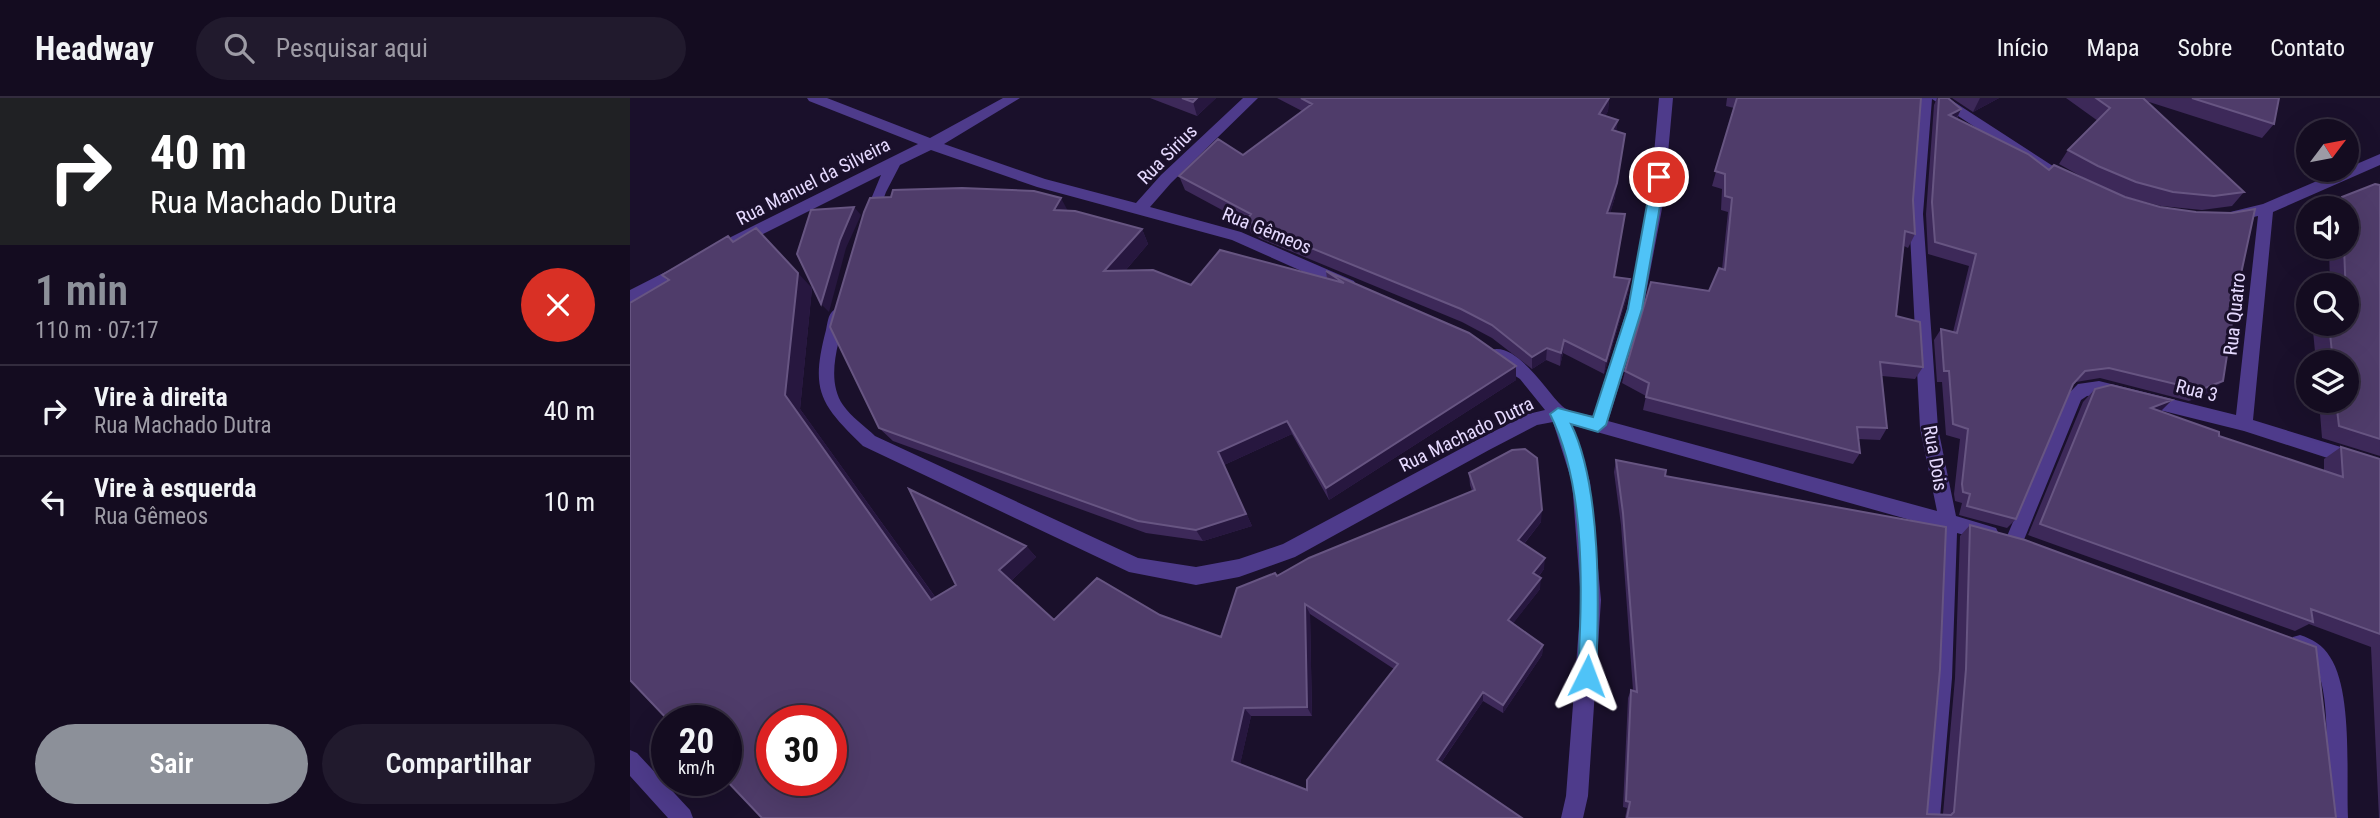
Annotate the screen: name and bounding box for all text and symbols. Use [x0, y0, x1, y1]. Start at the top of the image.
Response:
search box [196, 17, 686, 80]
text: Headway [35, 29, 154, 68]
icon: search [220, 29, 258, 67]
text: Pesquisar aqui [276, 33, 428, 63]
text: Início [1997, 34, 2049, 62]
text: Mapa [2087, 34, 2140, 62]
text: Sobre [2178, 34, 2232, 62]
text: Contato [2270, 34, 2345, 62]
north arrow [2296, 119, 2359, 182]
map controls [2296, 119, 2359, 413]
street label: Rua Sirius [1133, 120, 1202, 189]
text: 40 m [150, 124, 247, 181]
icon: right [35, 126, 126, 217]
street label: Rua Manuel da Silveira [733, 133, 894, 230]
pin [1629, 147, 1689, 207]
icon: arrive [1640, 158, 1678, 196]
text: Rua Machado Dutra [150, 183, 397, 221]
button: sound [2296, 196, 2359, 259]
street label: Rua Gêmeos [1219, 202, 1315, 259]
text: 1 min [35, 266, 128, 315]
button: close [521, 268, 595, 342]
street label: Rua Quatro [2219, 271, 2250, 357]
button: search [2296, 273, 2359, 336]
text: 110 m · 07:17 [35, 317, 159, 344]
button: layers [2296, 350, 2359, 413]
street label: Rua 3 [2174, 374, 2220, 407]
text: Vire à direita [94, 382, 228, 412]
icon: right [35, 392, 73, 430]
street label: Rua Machado Dutra [1395, 392, 1537, 477]
text: 40 m [544, 396, 595, 426]
text: Rua Machado Dutra [94, 412, 272, 439]
street label: Rua Dois [1918, 424, 1953, 493]
text: Vire à esquerda [94, 473, 257, 503]
icon: left [35, 483, 73, 521]
text: 10 m [544, 487, 595, 517]
text: Rua Gêmeos [94, 503, 208, 530]
position arrow [1550, 639, 1624, 713]
speed limit sign: 30 [756, 705, 847, 796]
text: 20 [679, 721, 714, 762]
button: Sair [35, 724, 308, 804]
button: Compartilhar [322, 724, 595, 804]
text: km/h [678, 757, 715, 778]

